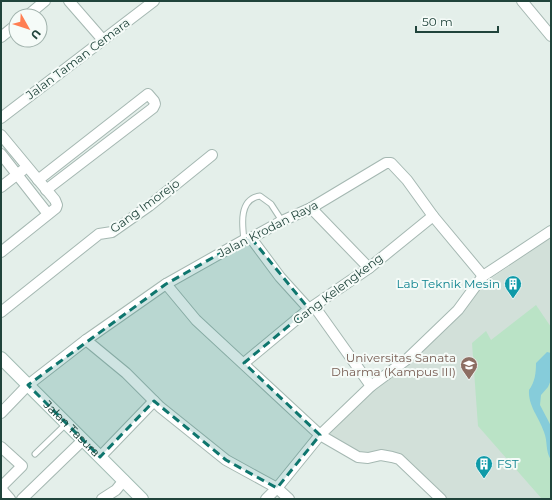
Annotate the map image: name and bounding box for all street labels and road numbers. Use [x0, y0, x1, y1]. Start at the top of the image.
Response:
street label: Jalan Taman Cemara [22, 15, 133, 103]
street label: Gang Imorejo [107, 175, 182, 236]
street label: Jalan Krodan Raya [214, 197, 320, 261]
street label: Gang Kelengkeng [290, 250, 386, 327]
street label: Jalan Tasura [40, 396, 103, 460]

